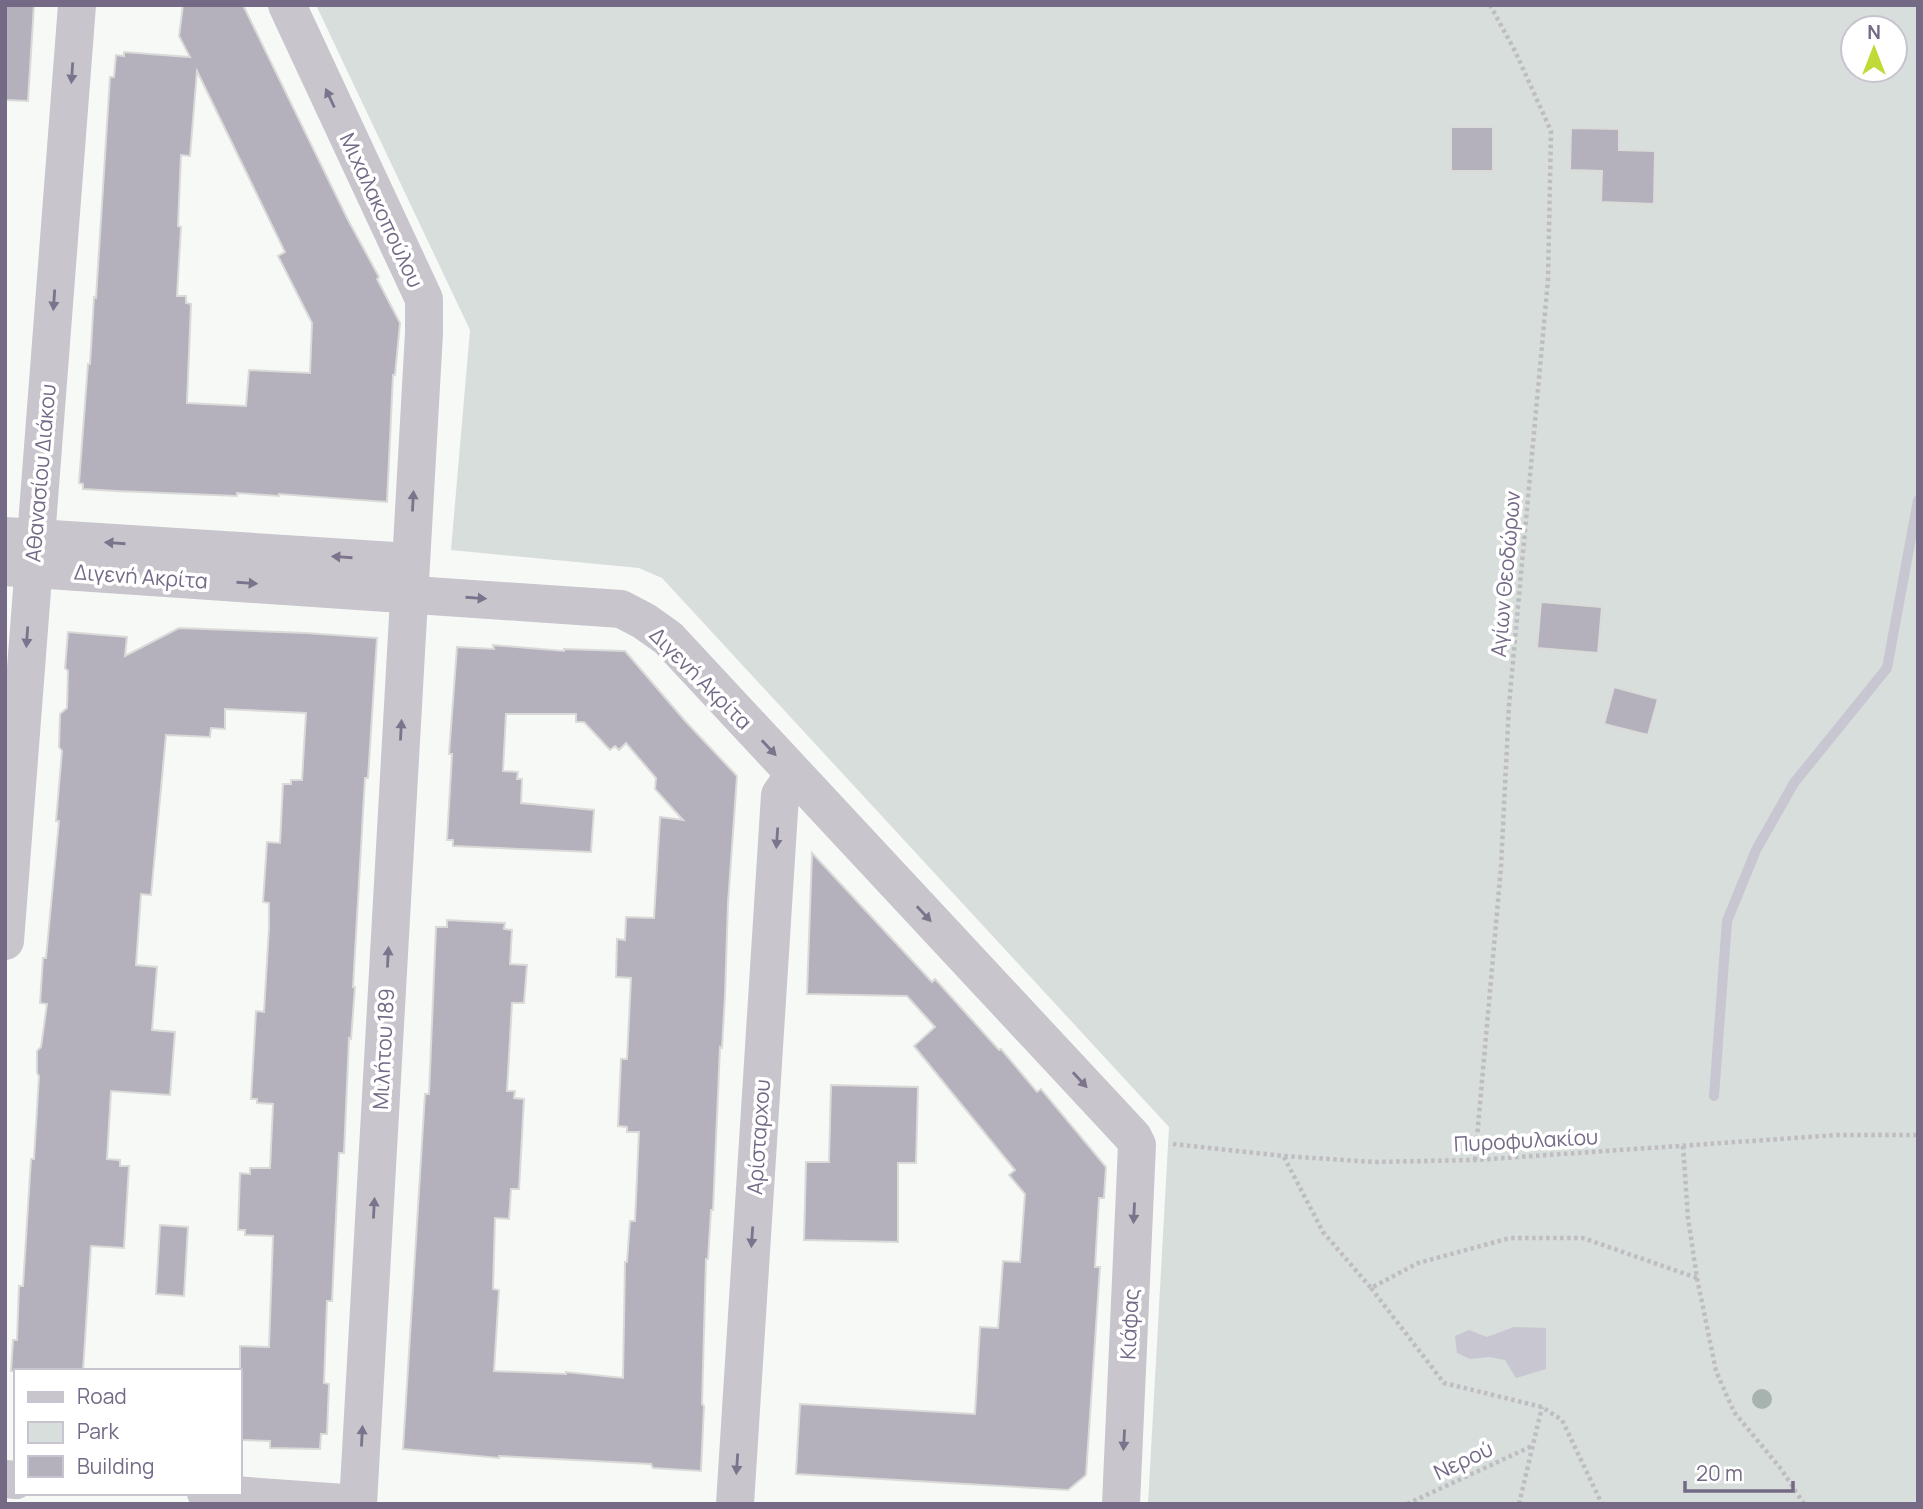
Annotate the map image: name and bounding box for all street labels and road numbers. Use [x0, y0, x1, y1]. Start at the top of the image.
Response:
street label: Μιχαλακοπούλου [334, 128, 430, 292]
street label: Αθανασίου Διάκου [18, 383, 62, 563]
street label: Αγίων Θεοδώρων [1484, 489, 1526, 658]
street label: Διγενή Ακρίτα [73, 557, 209, 595]
street label: Διγενή Ακρίτα [644, 621, 758, 735]
street label: Μιλήτου 189 [366, 988, 400, 1110]
street label: Αρίσταρχου [740, 1078, 776, 1196]
street label: Πυροφυλακίου [1453, 1122, 1599, 1158]
street label: Κιάφας [1113, 1288, 1145, 1360]
street label: Νερού [1429, 1434, 1497, 1486]

